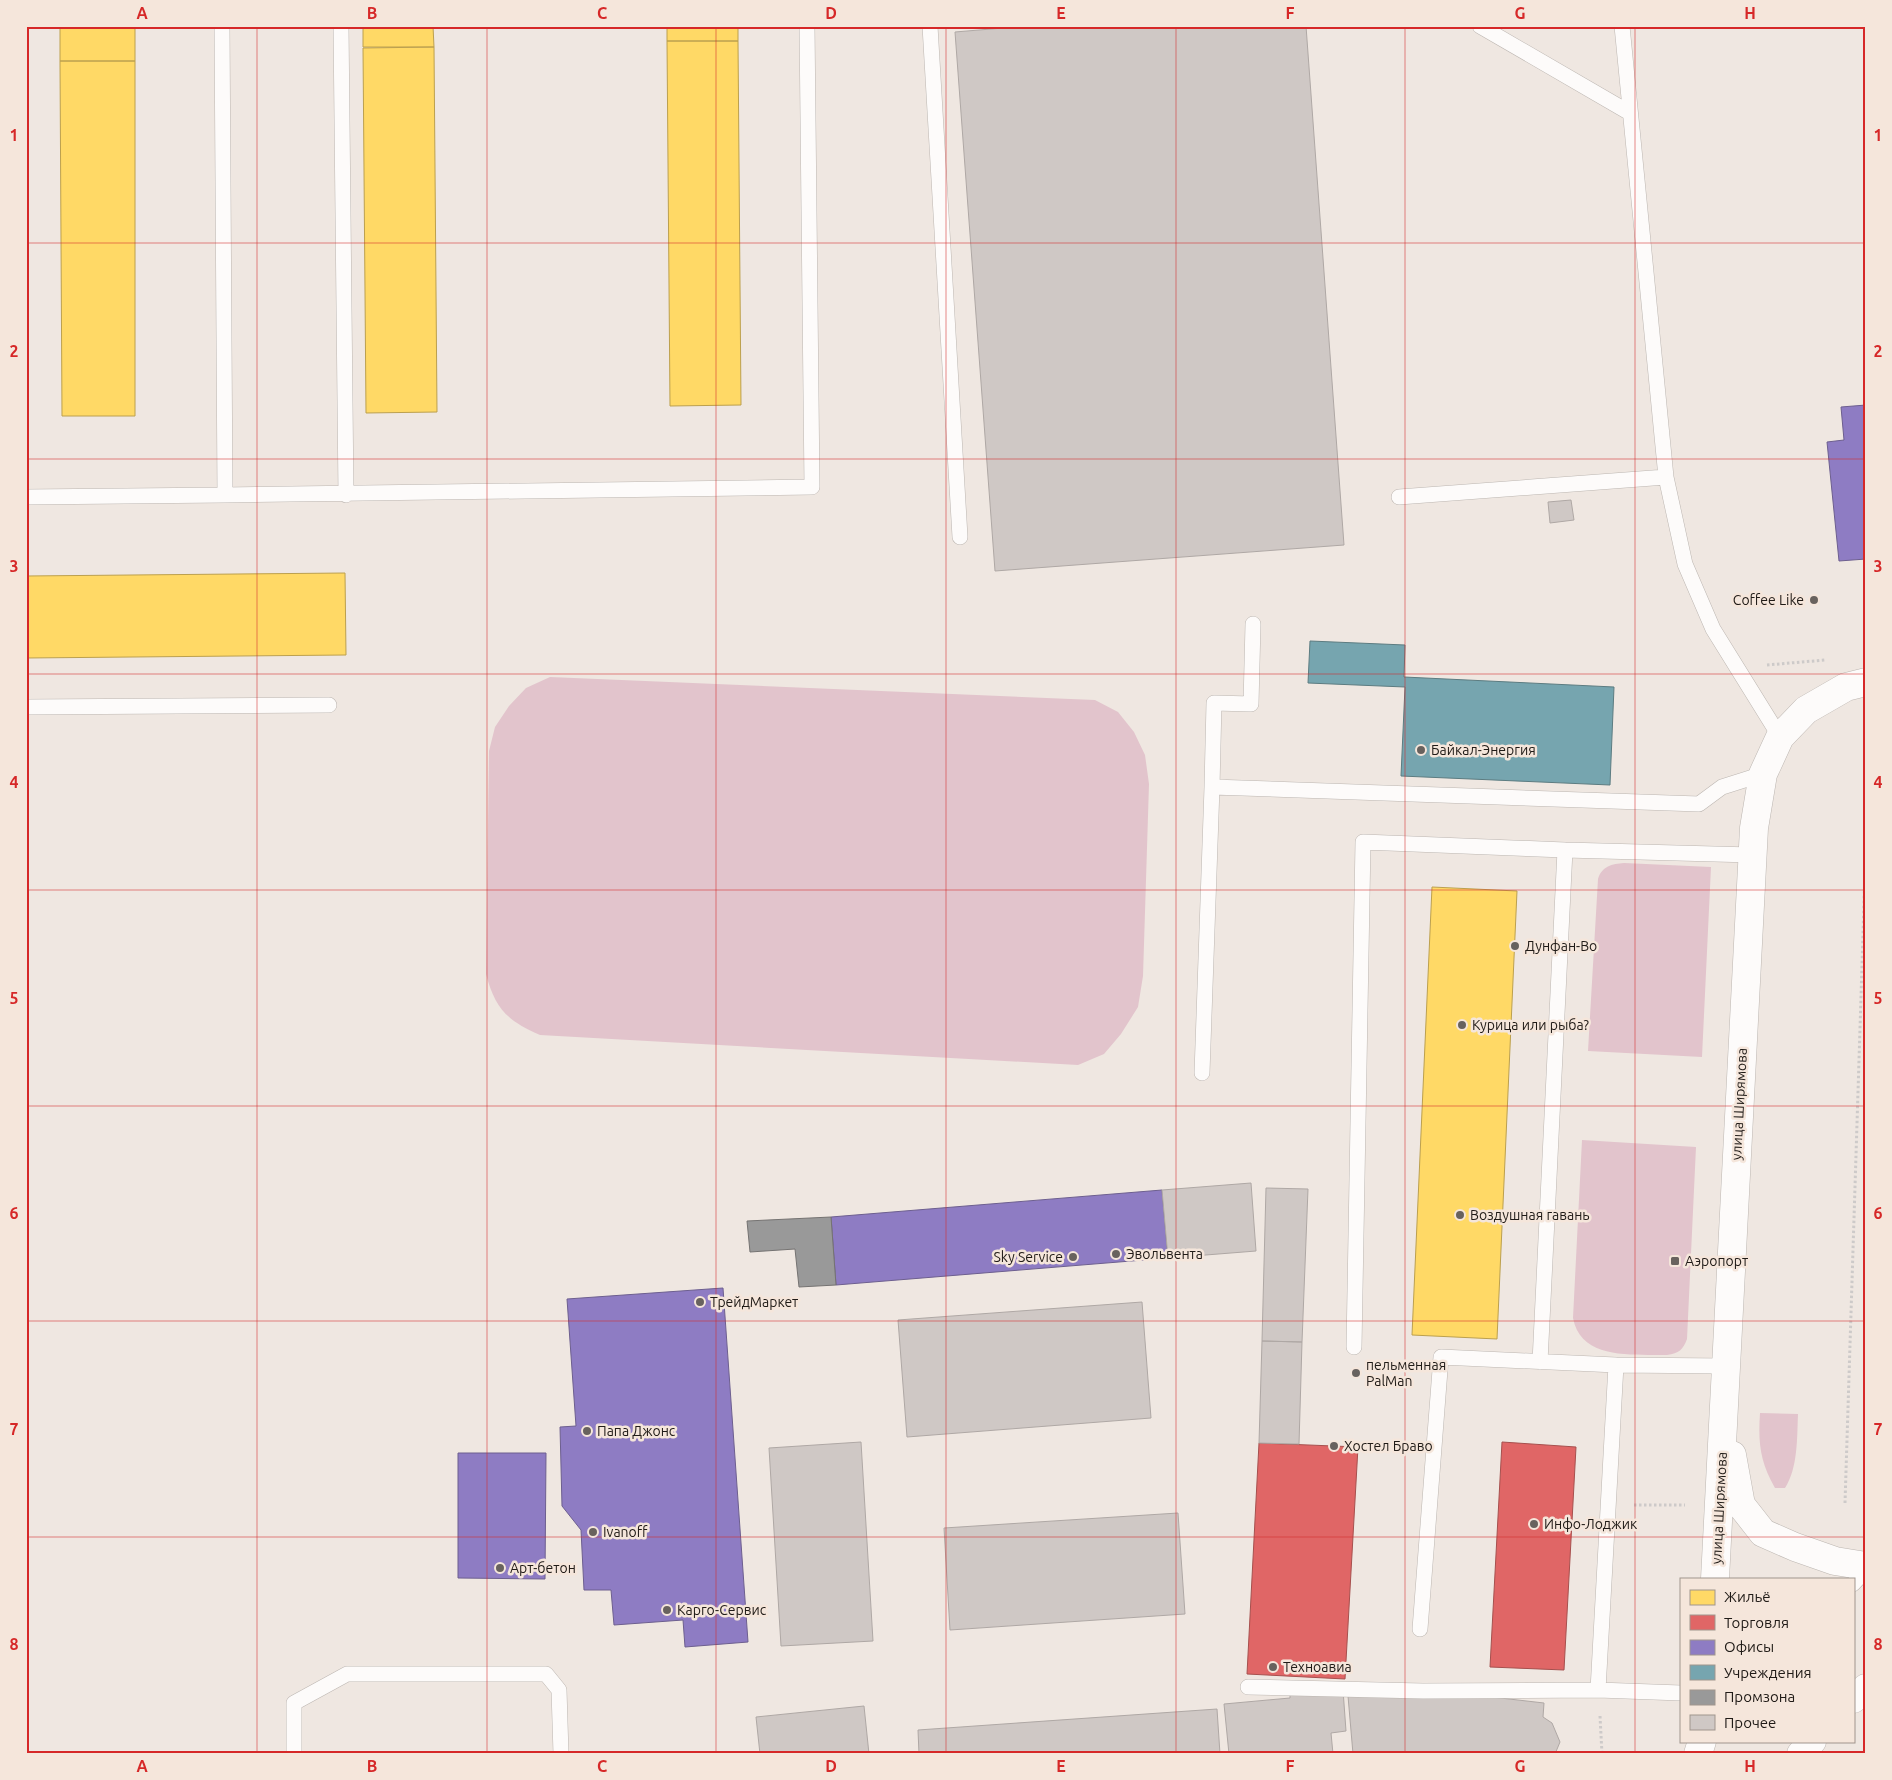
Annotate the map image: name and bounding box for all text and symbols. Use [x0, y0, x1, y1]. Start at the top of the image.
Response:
text: A [136, 4, 148, 22]
text: B [367, 4, 377, 22]
text: C [597, 4, 607, 22]
text: D [825, 4, 837, 22]
text: E [1056, 4, 1066, 22]
text: F [1286, 4, 1295, 22]
text: G [1514, 4, 1526, 22]
text: H [1744, 4, 1756, 22]
text: 1 [9, 126, 19, 144]
text: 1 [1873, 126, 1883, 144]
text: 2 [9, 342, 19, 360]
text: 2 [1873, 342, 1883, 360]
text: 3 [9, 557, 19, 575]
text: 3 [1873, 557, 1883, 575]
place label: Coffee Like [1733, 592, 1804, 608]
marker: Coffee Like [1808, 594, 1820, 606]
place label: Байкал-Энергия [1431, 742, 1536, 758]
marker: Байкал-Энергия [1415, 744, 1427, 756]
text: 4 [9, 773, 19, 791]
text: 4 [1873, 773, 1883, 791]
place label: Дунфан-Во [1525, 938, 1597, 954]
marker: Дунфан-Во [1509, 940, 1521, 952]
text: 5 [9, 989, 19, 1007]
text: 5 [1873, 989, 1883, 1007]
place label: Курица или рыба? [1472, 1017, 1589, 1033]
marker: Курица или рыба? [1456, 1019, 1468, 1031]
street label: улица Ширямова [1728, 1047, 1750, 1161]
text: 6 [9, 1204, 19, 1222]
text: 6 [1873, 1204, 1883, 1222]
place label: Воздушная гавань [1470, 1207, 1590, 1223]
marker: Воздушная гавань [1454, 1209, 1466, 1221]
place label: Эвольвента [1126, 1246, 1203, 1262]
marker: Эвольвента [1110, 1248, 1122, 1260]
place label: Sky Service [994, 1249, 1063, 1265]
marker: Sky Service [1067, 1251, 1079, 1263]
place label: Аэропорт [1685, 1253, 1748, 1269]
marker: Аэропорт [1669, 1255, 1681, 1267]
place label: ТрейдМаркет [710, 1294, 798, 1310]
marker: ТрейдМаркет [694, 1296, 706, 1308]
place label: пельменная PalMan [1366, 1357, 1446, 1389]
marker: пельменная PalMan [1350, 1367, 1362, 1379]
text: 7 [9, 1420, 19, 1438]
text: 7 [1873, 1420, 1883, 1438]
place label: Папа Джонс [597, 1423, 676, 1439]
marker: Папа Джонс [581, 1425, 593, 1437]
place label: Хостел Браво [1344, 1438, 1433, 1454]
marker: Хостел Браво [1328, 1440, 1340, 1452]
street label: улица Ширямова [1708, 1451, 1730, 1565]
place label: Инфо-Лоджик [1544, 1516, 1637, 1532]
marker: Инфо-Лоджик [1528, 1518, 1540, 1530]
place label: Ivanoff [603, 1524, 648, 1540]
marker: Ivanoff [587, 1526, 599, 1538]
place label: Арт-бетон [510, 1560, 576, 1576]
marker: Арт-бетон [494, 1562, 506, 1574]
legend [1680, 1578, 1854, 1742]
text: Жильё [1724, 1588, 1771, 1605]
place label: Карго-Сервис [677, 1602, 767, 1618]
marker: Карго-Сервис [661, 1604, 673, 1616]
text: Торговля [1724, 1614, 1789, 1631]
text: 8 [9, 1635, 19, 1653]
text: 8 [1873, 1635, 1883, 1653]
text: Офисы [1724, 1638, 1774, 1655]
place label: Техноавиа [1283, 1659, 1352, 1675]
marker: Техноавиа [1267, 1661, 1279, 1673]
text: Учреждения [1724, 1664, 1812, 1681]
text: Промзона [1724, 1688, 1795, 1705]
text: Прочее [1724, 1714, 1776, 1731]
text: A [136, 1757, 148, 1775]
text: B [367, 1757, 377, 1775]
text: C [597, 1757, 607, 1775]
text: D [825, 1757, 837, 1775]
text: E [1056, 1757, 1066, 1775]
text: F [1286, 1757, 1295, 1775]
text: G [1514, 1757, 1526, 1775]
text: H [1744, 1757, 1756, 1775]

